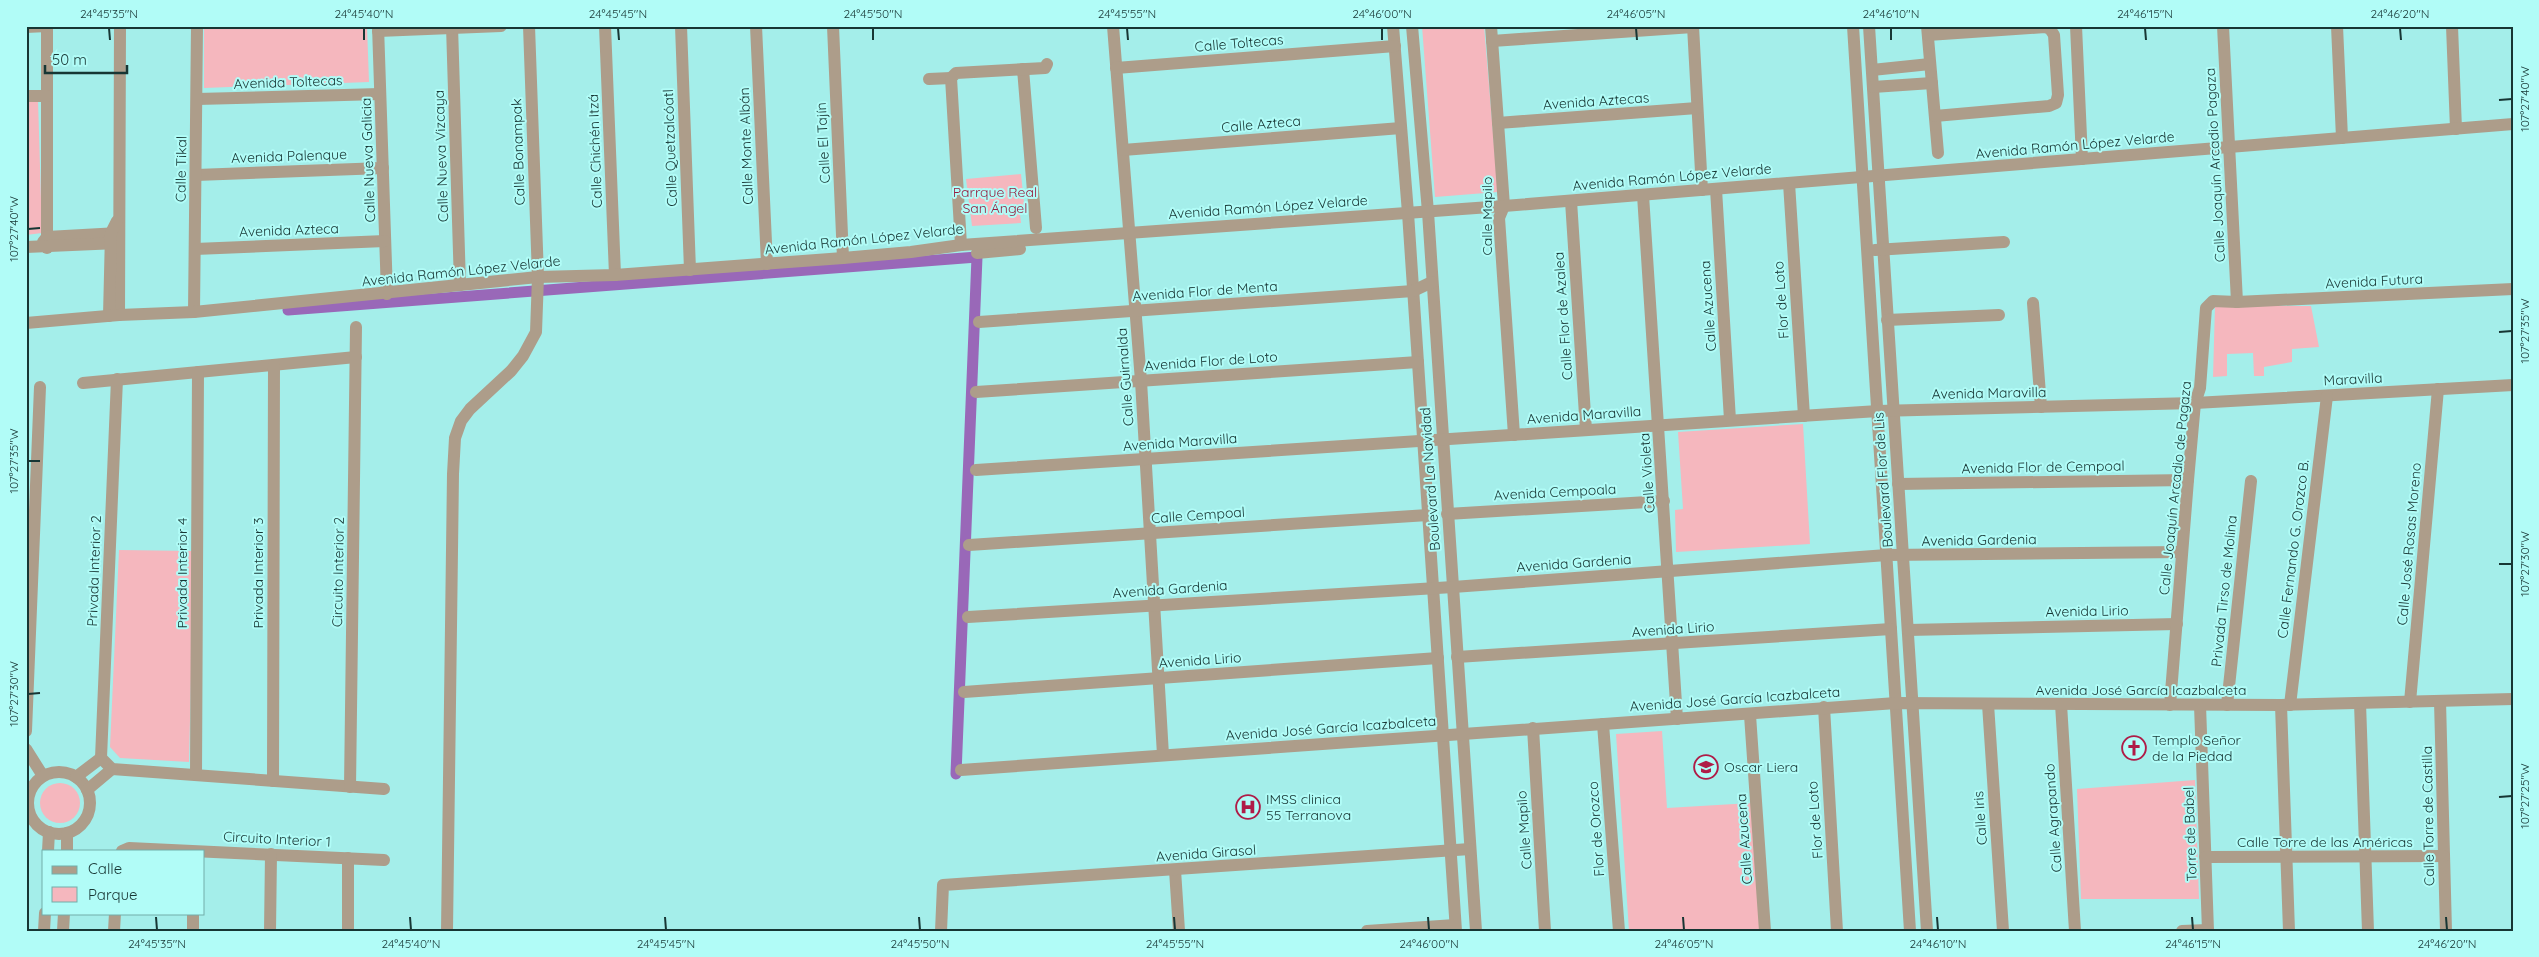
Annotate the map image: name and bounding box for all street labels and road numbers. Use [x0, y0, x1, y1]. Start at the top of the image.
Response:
street label: Calle Toltecas [1194, 30, 1284, 56]
street label: Calle Joaquín Arcadio Pagaza [2201, 67, 2229, 263]
street label: Avenida Toltecas [233, 71, 343, 93]
street label: Calle Monte Albán [735, 87, 757, 205]
street label: Avenida Aztecas [1542, 88, 1650, 114]
street label: Calle Quetzalcóatl [659, 89, 681, 207]
street label: Calle Nueva Vizcaya [430, 90, 452, 222]
street label: Calle Chichén Itzá [584, 94, 606, 208]
street label: Calle Nueva Galicia [357, 97, 379, 223]
street label: Calle Bonampak [507, 98, 529, 206]
street label: Calle El Tajín [812, 102, 834, 184]
street label: Calle Azteca [1220, 112, 1302, 136]
street label: Avenida Ramón López Velarde [1975, 127, 2175, 163]
street label: Calle Tikal [171, 136, 191, 202]
street label: Avenida Palenque [231, 145, 347, 167]
street label: Avenida Ramón López Velarde [1572, 159, 1772, 195]
street label: Calle Mapilo [1478, 177, 1496, 255]
street label: Avenida Ramón López Velarde [1168, 191, 1368, 223]
street label: Avenida Azteca [239, 219, 339, 241]
street label: Avenida Ramón López Velarde [764, 220, 964, 258]
street label: Calle Flor de Azalea [1550, 251, 1576, 381]
street label: Avenida Ramón López Velarde [361, 252, 561, 290]
street label: Calle Azucena [1696, 260, 1720, 352]
street label: Flor de Loto [1769, 260, 1793, 340]
street label: Avenida Futura [2325, 269, 2423, 293]
street label: Avenida Flor de Menta [1132, 277, 1278, 305]
street label: Calle Guirnalda [1113, 327, 1137, 427]
street label: Avenida Flor de Loto [1144, 347, 1278, 375]
street label: Maravilla [2323, 368, 2383, 390]
street label: Calle Joaquín Arcadio de Pagaza [2155, 380, 2195, 596]
street label: Avenida Maravilla [1931, 383, 2047, 403]
street label: Avenida Maravilla [1526, 402, 1642, 428]
street label: Boulevard La Navidad [1416, 407, 1444, 551]
street label: Boulevard Flor de Lis [1869, 412, 1897, 548]
street label: Avenida Maravilla [1122, 429, 1238, 455]
street label: Calle Violeta [1635, 432, 1659, 514]
street label: Avenida Flor de Cempoal [1961, 457, 2125, 477]
street label: Calle Fernando G. Orozco B. [2273, 459, 2313, 639]
street label: Calle José Rosas Moreno [2393, 462, 2425, 626]
street label: Avenida Cempoala [1493, 480, 1617, 504]
street label: Calle Cempoal [1150, 503, 1246, 527]
street label: Privada Tirso de Molina [2207, 514, 2241, 668]
street label: Privada Interior 2 [83, 515, 105, 627]
street label: Circuito Interior 2 [328, 516, 348, 627]
street label: Privada Interior 4 [173, 518, 191, 629]
street label: Privada Interior 3 [249, 518, 267, 628]
street label: Avenida Gardenia [1921, 530, 2037, 550]
street label: Avenida Gardenia [1516, 550, 1632, 576]
street label: Avenida Gardenia [1112, 576, 1228, 602]
street label: Avenida Lirio [2045, 601, 2129, 621]
street label: Avenida Lirio [1631, 617, 1715, 641]
street label: Avenida Lirio [1158, 648, 1242, 672]
street label: Avenida José García Icazbalceta [2036, 681, 2246, 699]
street label: Avenida José García Icazbalceta [1629, 683, 1841, 715]
street label: Avenida José García Icazbalceta [1225, 712, 1437, 744]
street label: Calle Torre de Castilla [2418, 746, 2438, 886]
street label: Calle Agrapando [2040, 763, 2066, 873]
street label: Flor de Loto [1803, 780, 1827, 860]
street label: Flor de Orozco [1584, 781, 1608, 877]
street label: Torre de Babel [2179, 786, 2201, 882]
street label: Calle Mapilo [1512, 790, 1536, 870]
street label: Calle Iris [1969, 790, 1991, 846]
street label: Calle Azucena [1732, 793, 1756, 885]
street label: Circuito Interior 1 [223, 827, 331, 851]
street label: Calle Torre de las Américas [2237, 833, 2413, 851]
street label: Avenida Girasol [1155, 841, 1257, 865]

